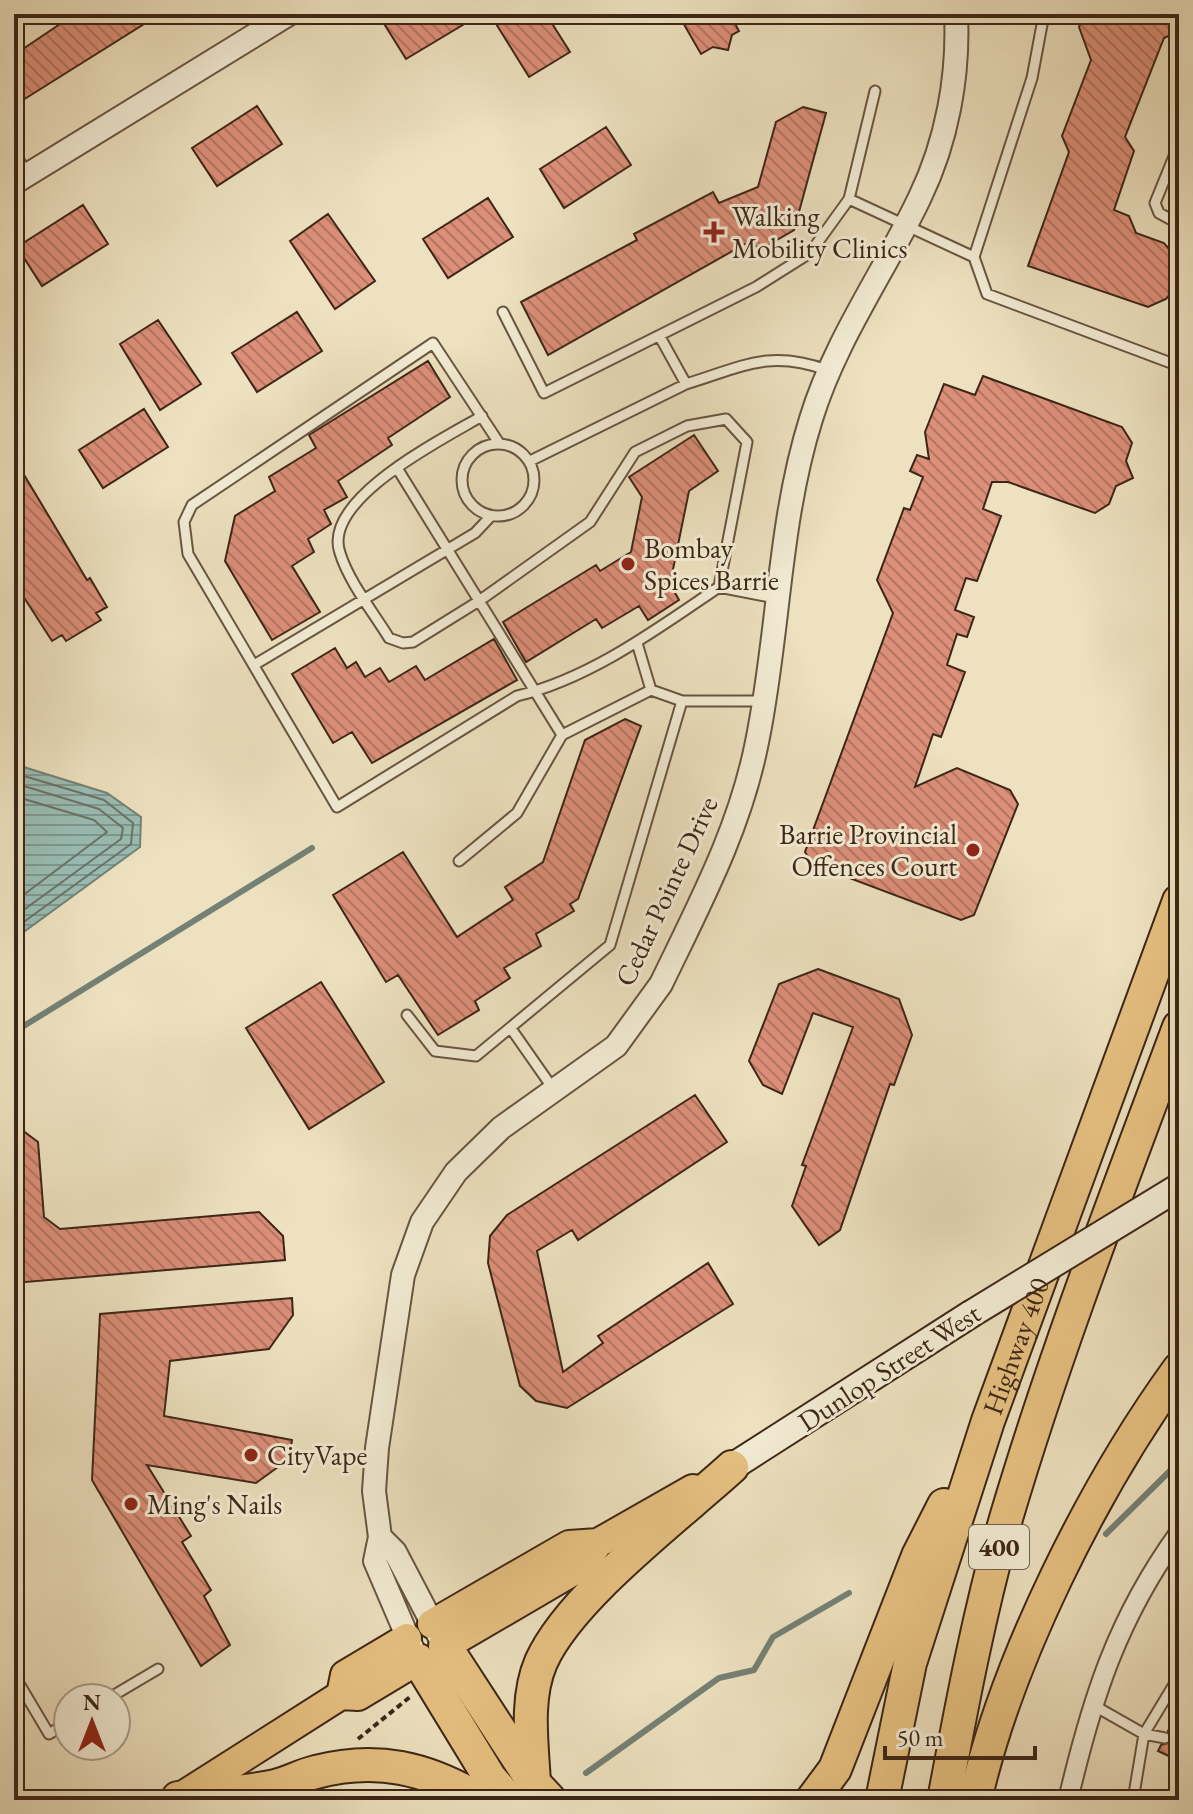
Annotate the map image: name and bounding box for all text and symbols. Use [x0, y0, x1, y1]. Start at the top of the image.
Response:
place label: Walking Mobility Clinics [732, 198, 908, 266]
marker: Walking Mobility Clinics [703, 221, 725, 243]
place label: Bombay Spices Barrie [644, 530, 779, 598]
marker: Bombay Spices Barrie [619, 555, 637, 573]
street label: Cedar Pointe Drive [606, 790, 726, 992]
place label: Barrie Provincial Offences Court [779, 816, 957, 884]
marker: Barrie Provincial Offences Court [964, 841, 982, 859]
street label: Highway 400 [974, 1272, 1057, 1419]
street label: Dunlop Street West [791, 1295, 987, 1439]
place label: CityVape [267, 1437, 368, 1473]
marker: CityVape [242, 1446, 260, 1464]
place label: Ming's Nails [147, 1486, 282, 1522]
marker: Ming's Nails [122, 1495, 140, 1513]
road number: 400 [969, 1525, 1029, 1569]
north arrow [52, 1682, 132, 1762]
text: N [83, 1688, 101, 1717]
scale bar [885, 1710, 1035, 1760]
text: 50 m [897, 1722, 944, 1753]

